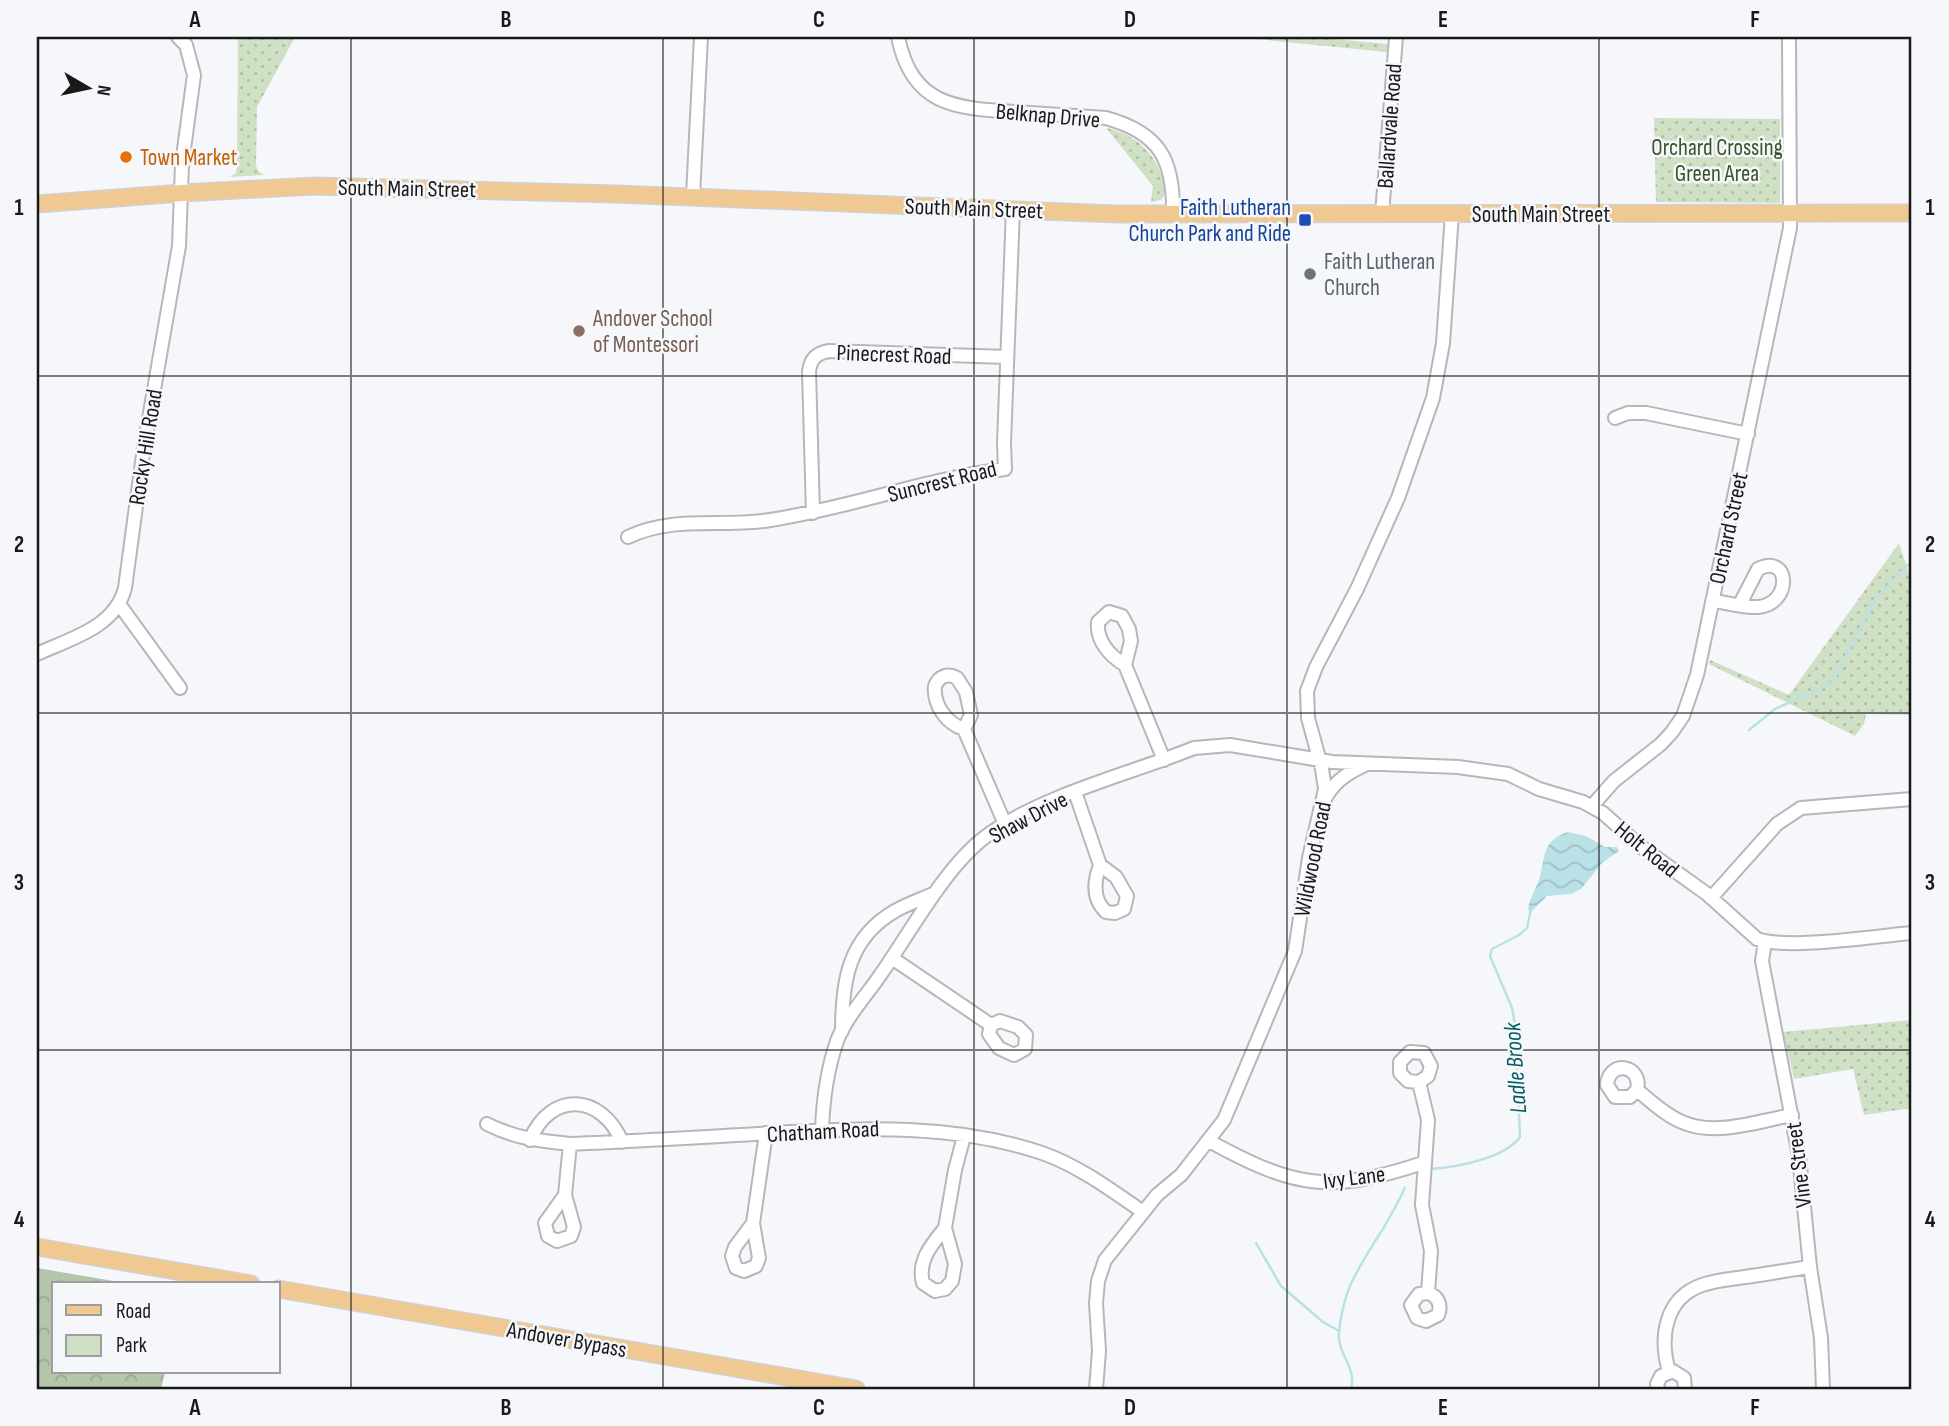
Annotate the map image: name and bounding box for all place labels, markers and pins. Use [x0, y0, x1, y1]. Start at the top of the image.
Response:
place label: Town Market [140, 144, 237, 172]
marker: Town Market [118, 149, 134, 165]
place label: Faith Lutheran Church Park and Ride [1128, 194, 1291, 248]
marker: Faith Lutheran Church Park and Ride [1297, 212, 1313, 228]
place label: Faith Lutheran Church [1324, 248, 1435, 302]
marker: Faith Lutheran Church [1302, 266, 1318, 282]
place label: Andover School of Montessori [592, 305, 713, 359]
marker: Andover School of Montessori [571, 323, 587, 339]

